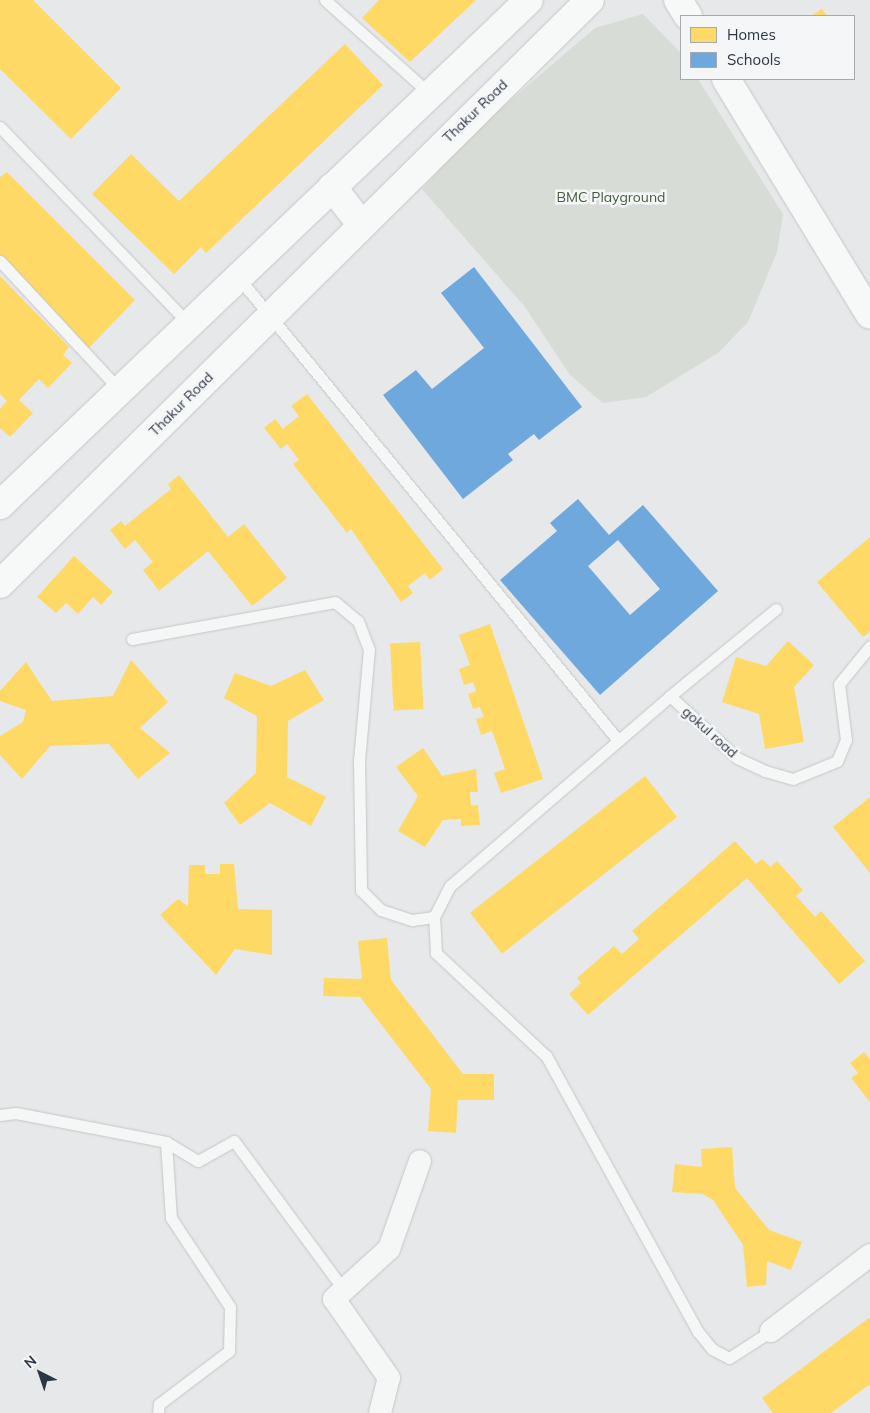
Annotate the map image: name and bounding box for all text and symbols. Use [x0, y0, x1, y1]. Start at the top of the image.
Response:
legend [680, 15, 855, 80]
text: Homes [727, 25, 776, 44]
text: Schools [727, 50, 781, 69]
street label: Thakur Road [439, 76, 511, 146]
park label: BMC Playground [557, 189, 665, 205]
street label: Thakur Road [146, 369, 216, 439]
street label: gokul road [679, 703, 741, 761]
north arrow [15, 1348, 65, 1398]
text: N [20, 1351, 40, 1372]

